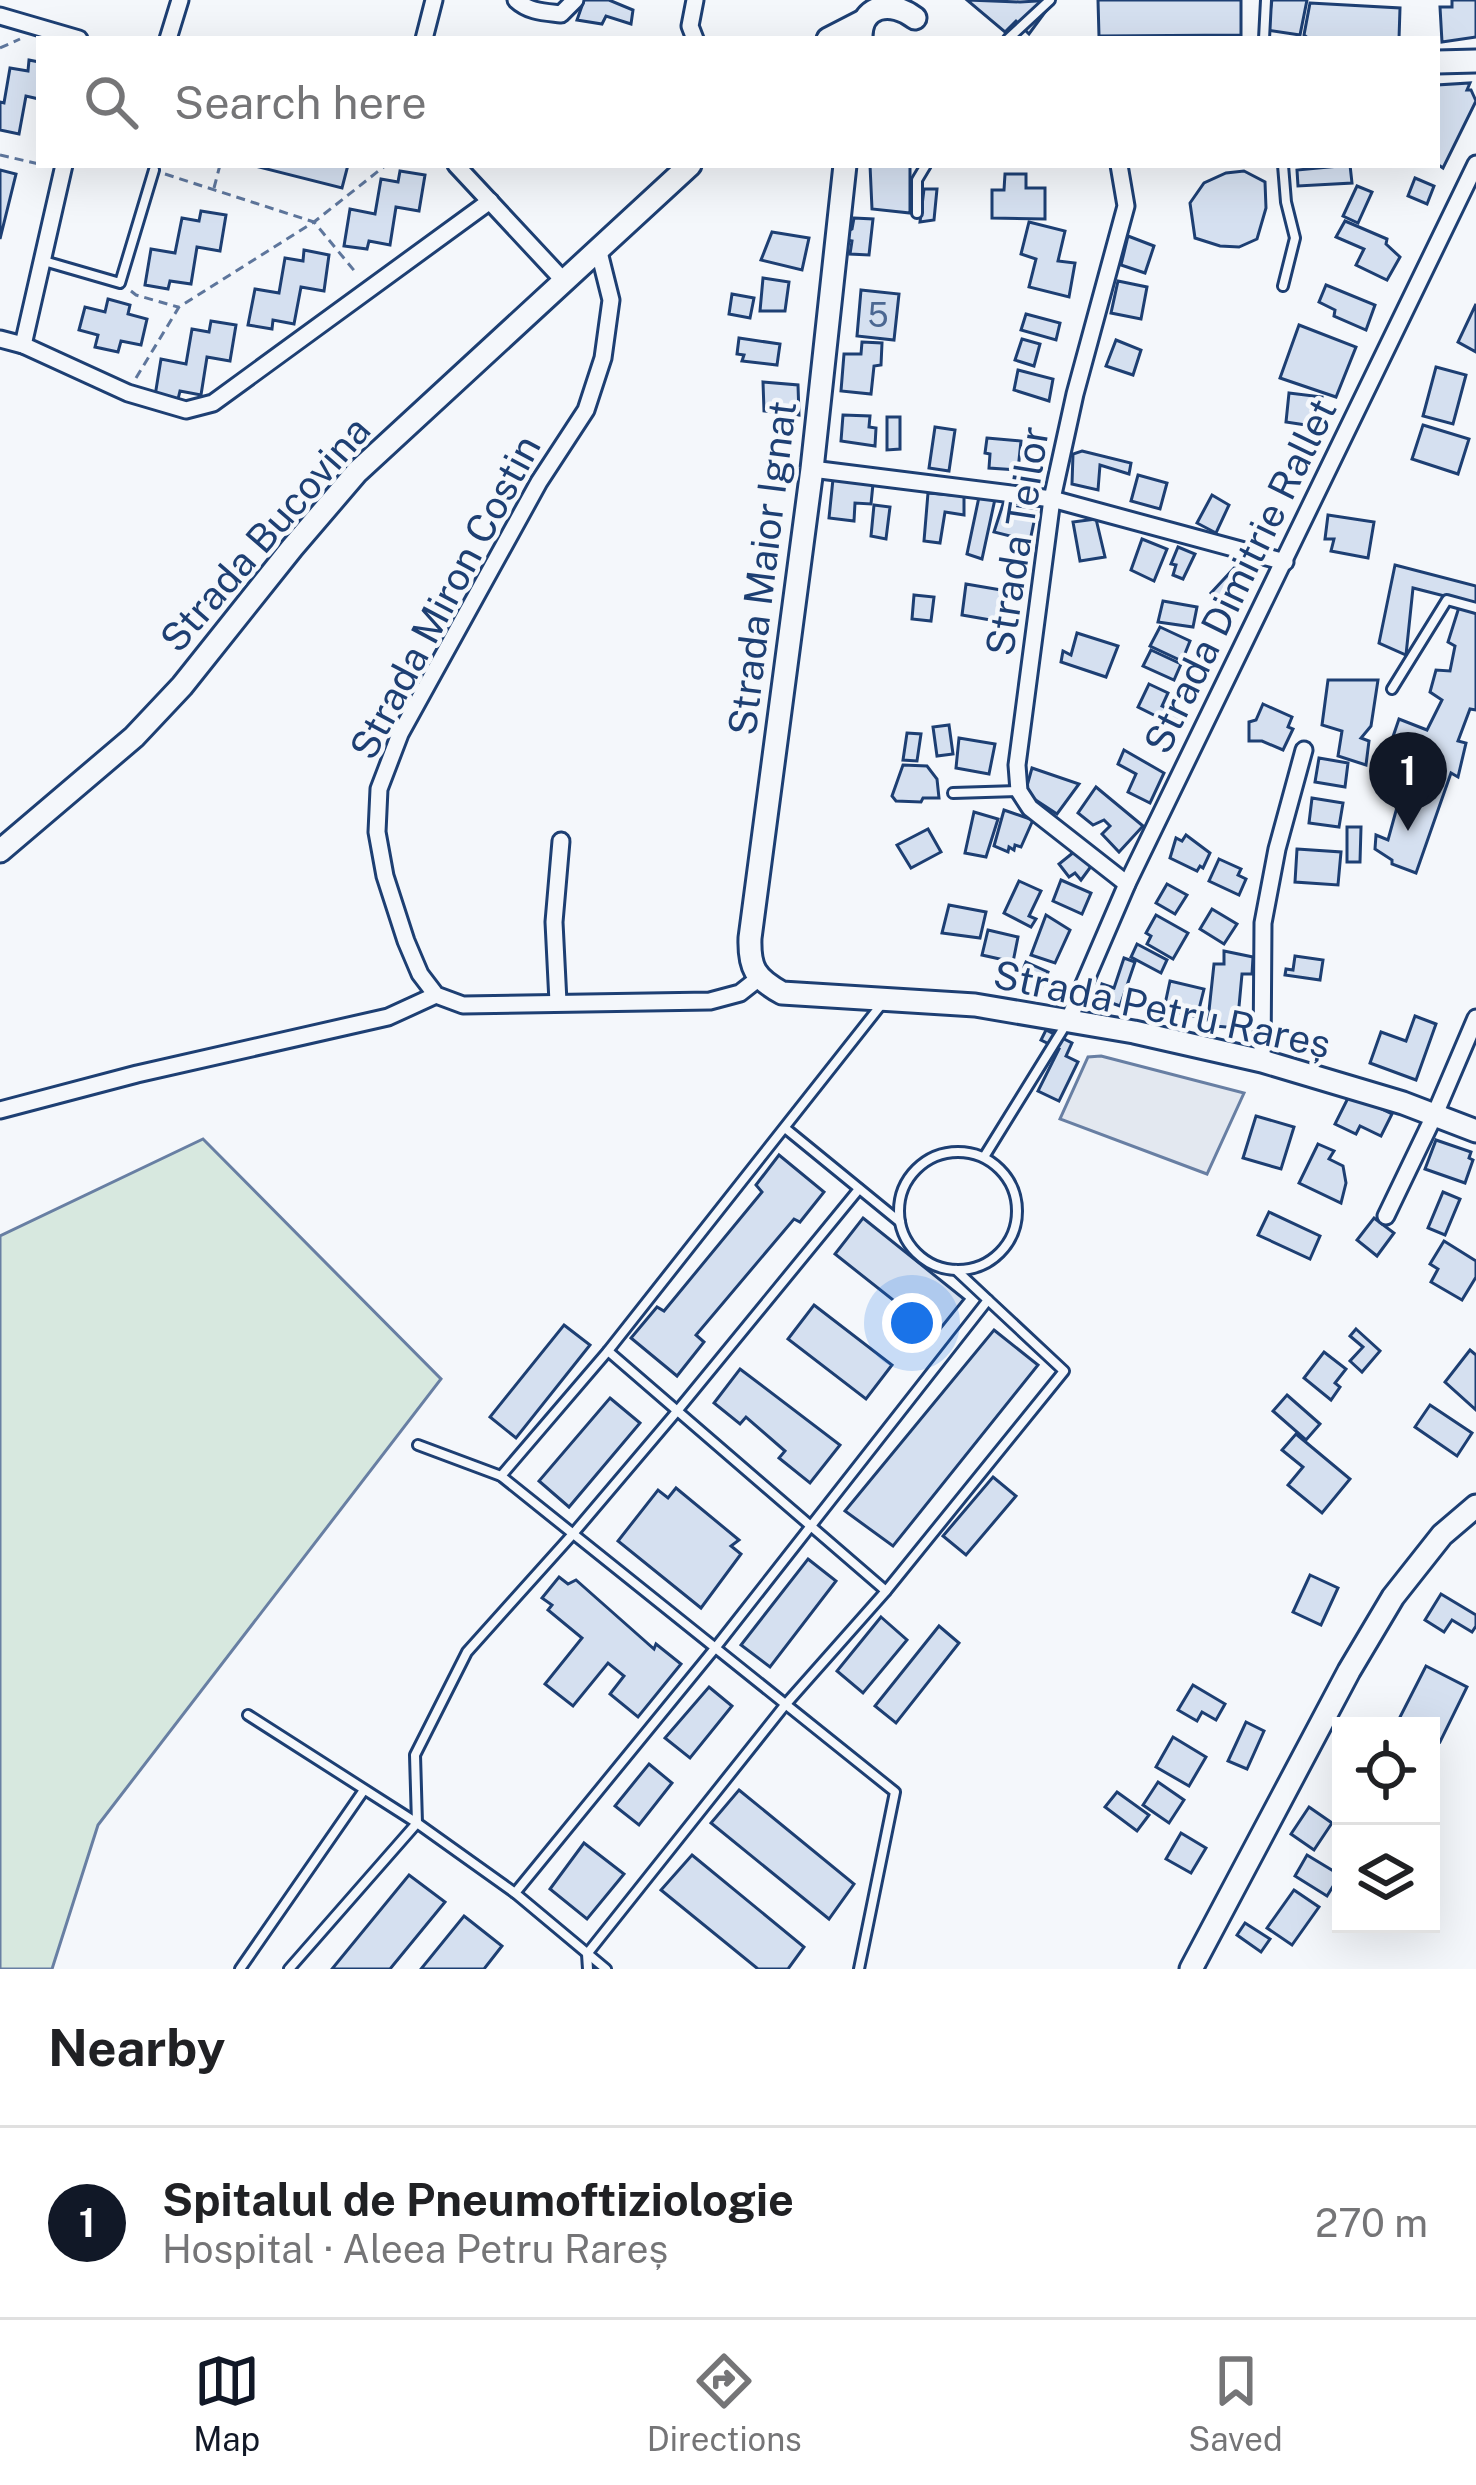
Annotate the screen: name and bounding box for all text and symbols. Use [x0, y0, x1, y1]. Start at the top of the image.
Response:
search box [36, 36, 1440, 168]
icon: search [78, 69, 144, 135]
text: Search here [174, 76, 427, 129]
house number: 5 [867, 296, 889, 334]
street label: Strada Dimitrie Rallet [1134, 391, 1346, 761]
street label: Strada Maior Ignat [719, 398, 805, 738]
street label: Strada Bucovina [151, 407, 379, 661]
street label: Strada Teilor [976, 423, 1058, 659]
street label: Strada Miron Costin [340, 427, 550, 767]
pin: 1 [1369, 732, 1447, 831]
street label: Strada Petru Rareș [989, 951, 1335, 1067]
your location [882, 1293, 942, 1353]
map controls [1332, 1717, 1440, 1933]
button: locate [1332, 1717, 1440, 1825]
button: layers [1332, 1825, 1440, 1933]
text: Nearby [48, 2018, 225, 2077]
text: Spitalul de Pneumoftiziologie [162, 2173, 794, 2226]
text: 1 [79, 2200, 95, 2246]
text: 270 m [1315, 2200, 1428, 2246]
text: Hospital · Aleea Petru Rareș [162, 2226, 668, 2272]
tab: Map [193, 2348, 260, 2458]
tab: Directions [647, 2348, 802, 2458]
tab: Saved [1188, 2348, 1283, 2458]

